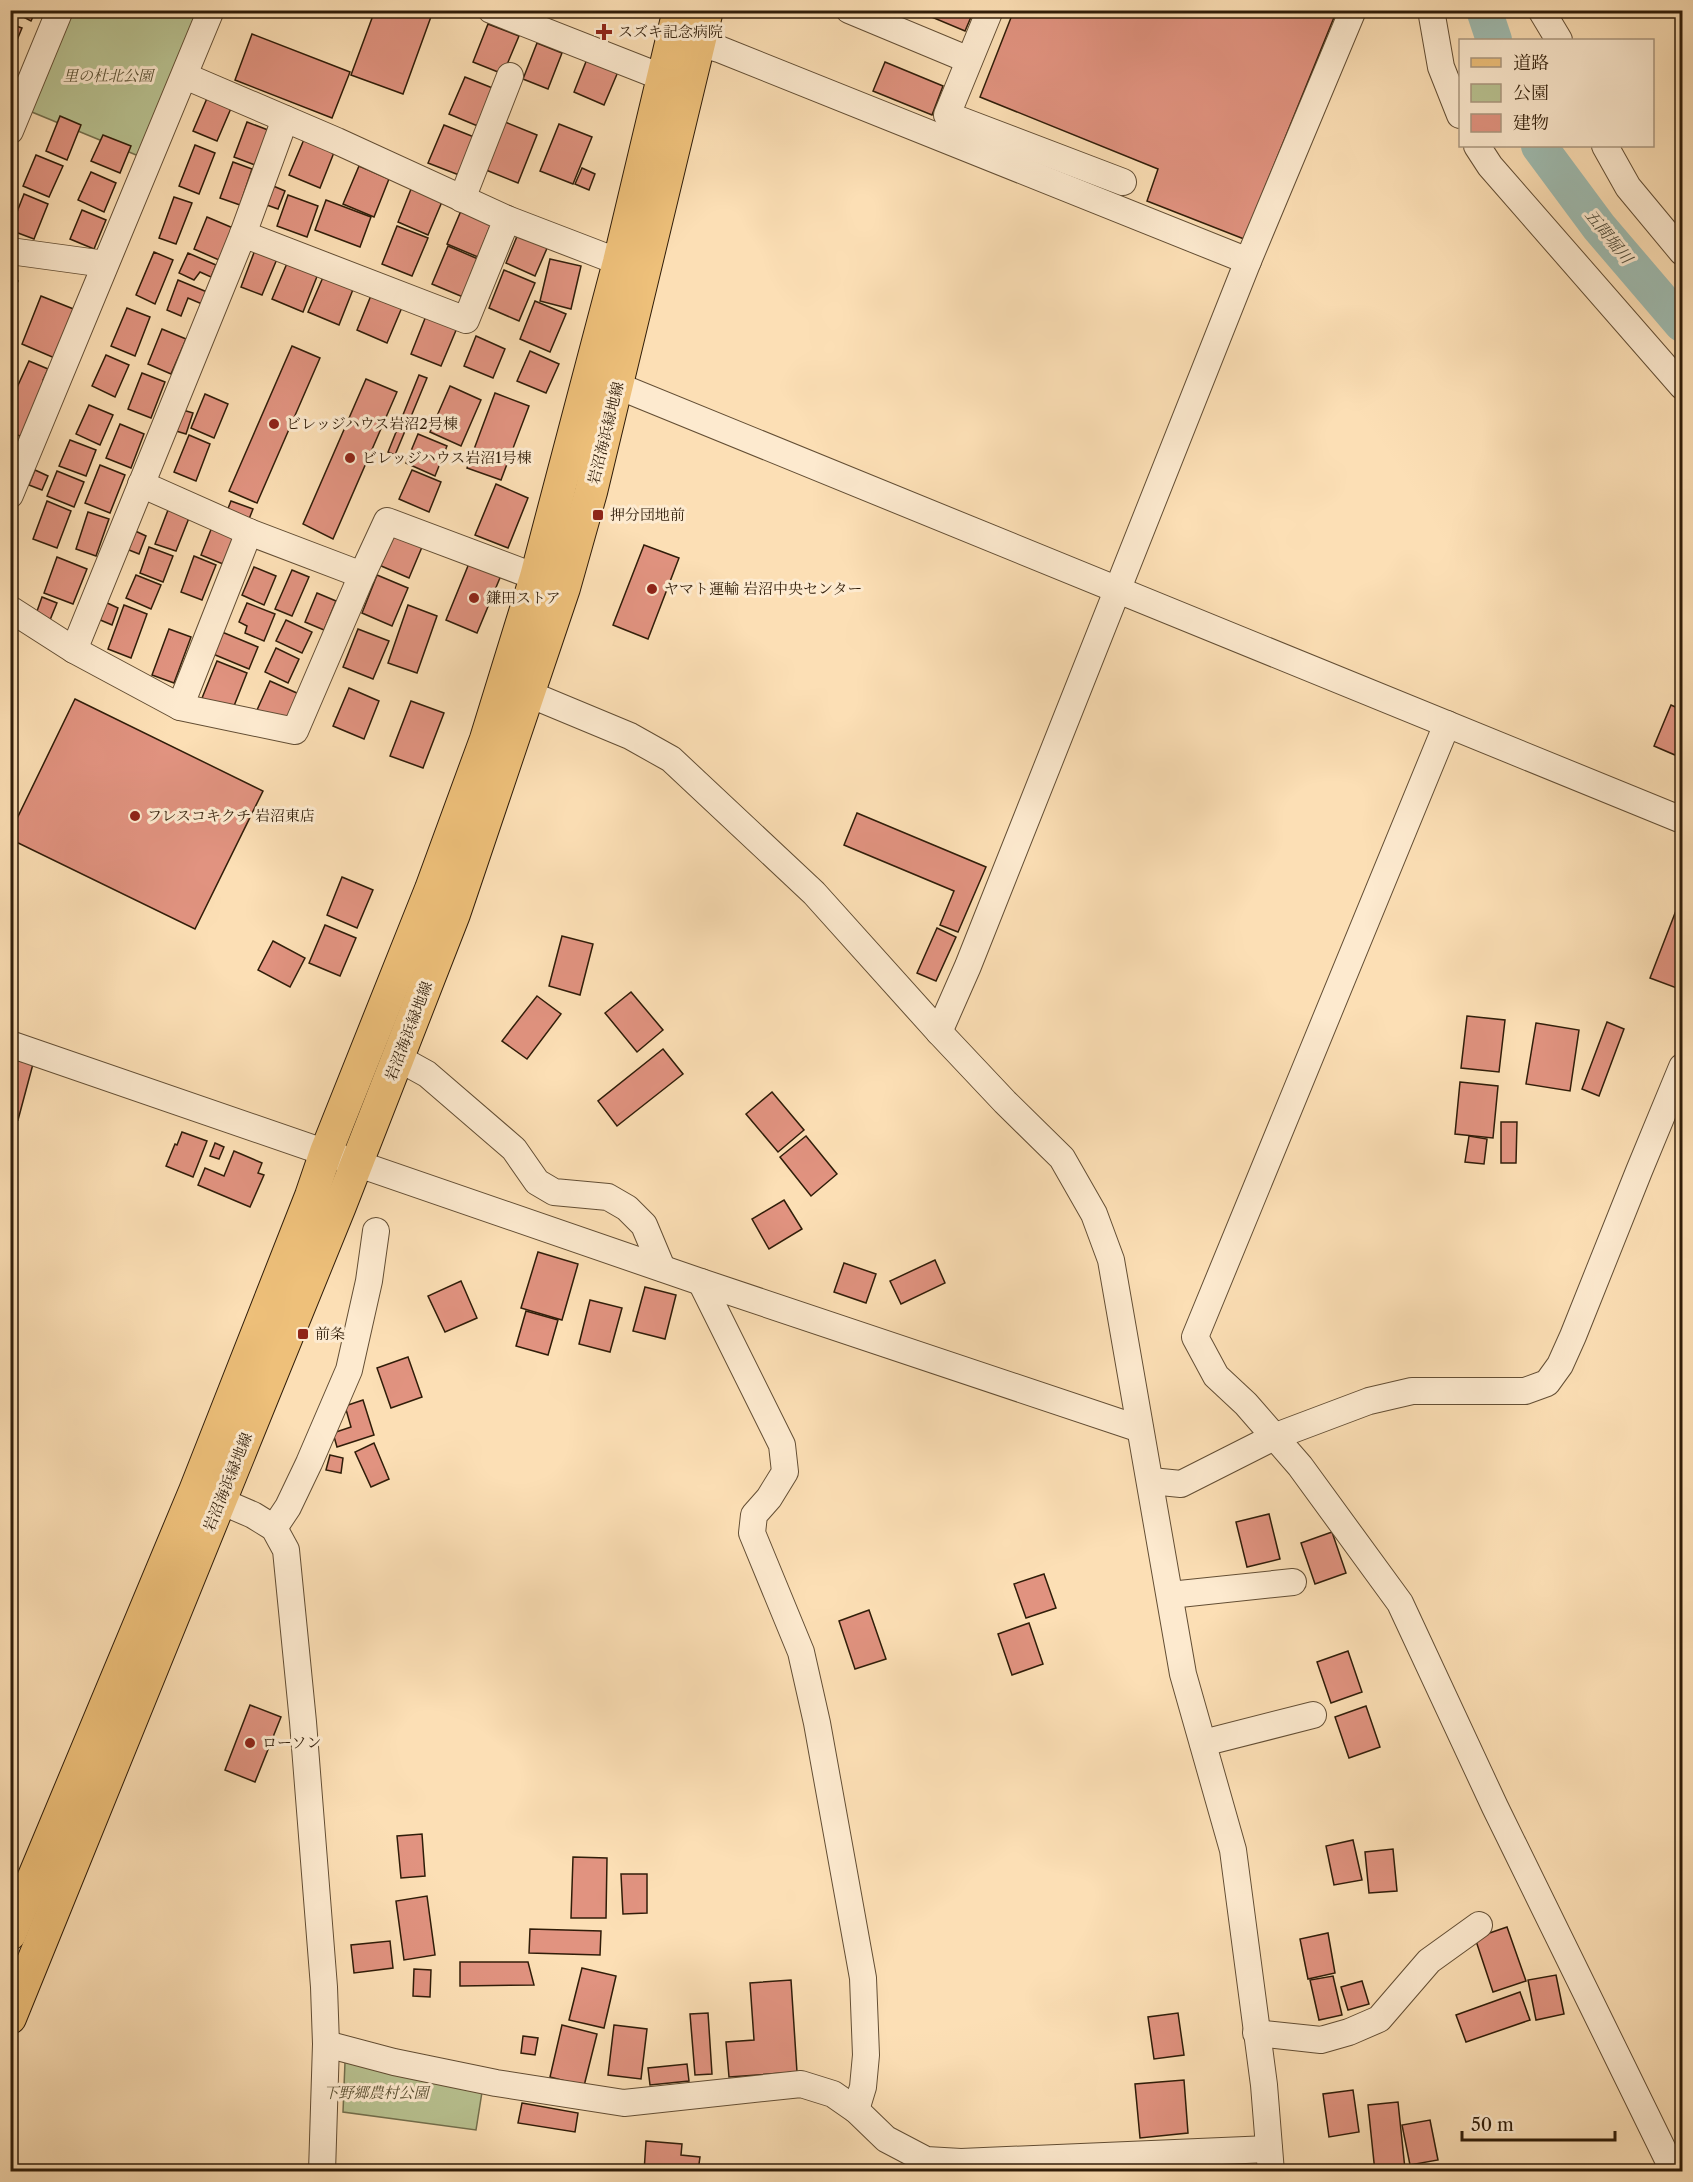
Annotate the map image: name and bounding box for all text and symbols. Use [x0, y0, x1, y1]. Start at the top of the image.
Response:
place label: スズキ記念病院 [618, 22, 723, 41]
marker: スズキ記念病院 [595, 23, 613, 41]
legend [1459, 39, 1654, 147]
text: 道路 [1513, 52, 1549, 74]
park label: 里の杜北公園 [63, 66, 156, 85]
text: 公園 [1513, 82, 1549, 104]
text: 建物 [1513, 112, 1549, 134]
water label: 五間堀川 [1581, 205, 1638, 269]
street label: 岩沼海浜緑地線 [584, 380, 627, 486]
place label: ビレッジハウス岩沼2号棟 [286, 414, 458, 433]
marker: ビレッジハウス岩沼2号棟 [267, 417, 281, 431]
place label: ビレッジハウス岩沼1号棟 [362, 448, 532, 467]
marker: ビレッジハウス岩沼1号棟 [343, 451, 357, 465]
place label: 押分団地前 [610, 505, 685, 524]
marker: 押分団地前 [591, 508, 605, 522]
place label: ヤマト運輸 岩沼中央センター [664, 579, 862, 598]
marker: ヤマト運輸 岩沼中央センター [645, 582, 659, 596]
place label: 鎌田ストア [486, 588, 561, 607]
marker: 鎌田ストア [467, 591, 481, 605]
place label: フレスコキクチ 岩沼東店 [147, 806, 315, 825]
marker: フレスコキクチ 岩沼東店 [128, 809, 142, 823]
street label: 岩沼海浜緑地線 [381, 978, 436, 1083]
place label: 前条 [315, 1324, 345, 1343]
marker: 前条 [296, 1327, 310, 1341]
street label: 岩沼海浜緑地線 [199, 1430, 256, 1534]
place label: ローソン [262, 1733, 321, 1752]
marker: ローソン [243, 1736, 257, 1750]
park label: 下野郷農村公園 [323, 2083, 431, 2102]
scale bar [1462, 2104, 1615, 2142]
text: 50 m [1471, 2114, 1514, 2136]

